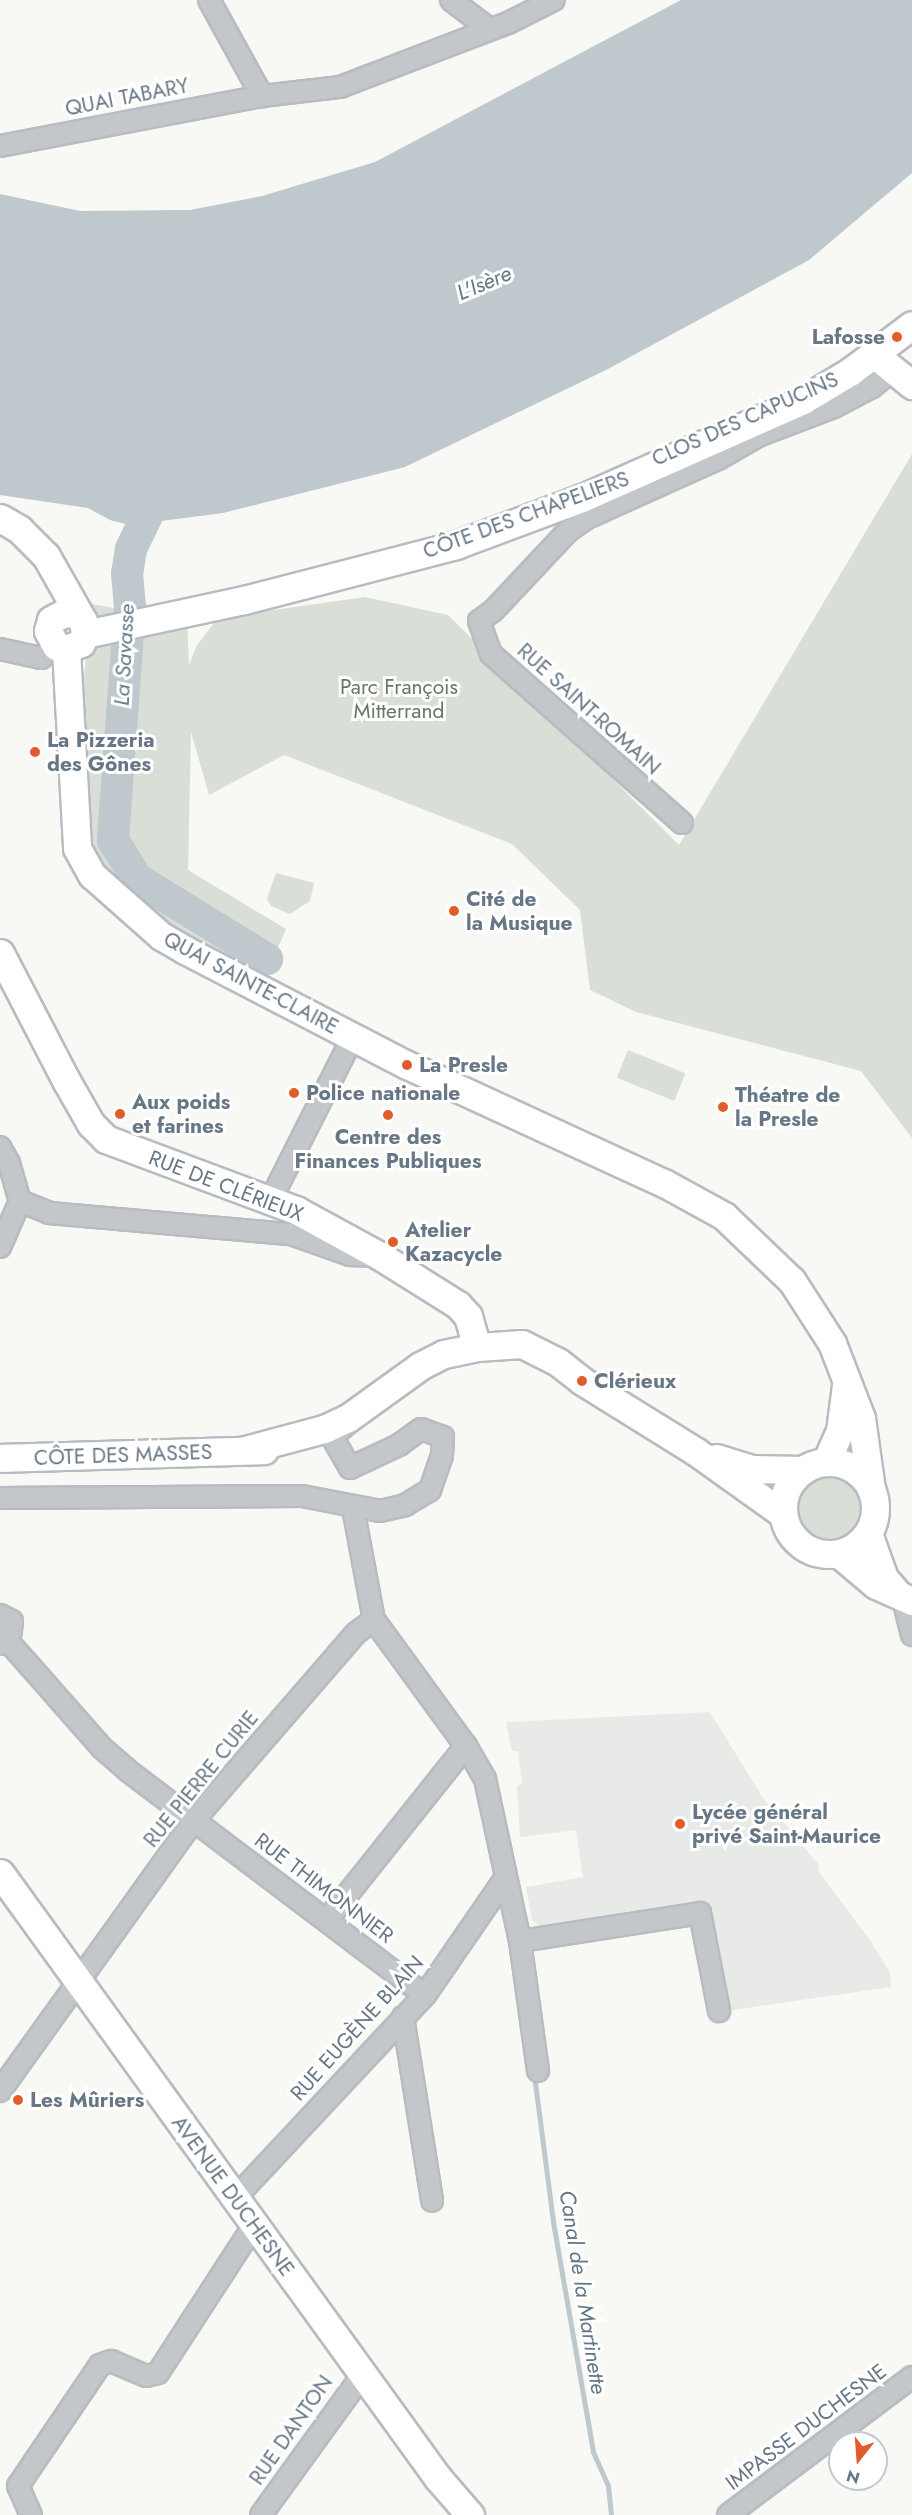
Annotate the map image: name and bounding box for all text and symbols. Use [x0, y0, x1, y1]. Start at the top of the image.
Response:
street label: QUAI TABARY [63, 73, 191, 121]
water label: L'Isère [453, 260, 515, 306]
place label: Lafosse [812, 324, 885, 350]
marker: Lafosse [890, 330, 904, 344]
street label: CLOS DES CAPUCINS [648, 367, 842, 471]
street label: CÔTE DES CHAPELIERS [420, 466, 632, 564]
water label: La Savasse [108, 603, 140, 707]
street label: RUE SAINT-ROMAIN [512, 638, 666, 780]
park label: Parc François Mitterrand [340, 674, 458, 724]
place label: La Pizzeria des Gônes [47, 727, 155, 777]
marker: La Pizzeria des Gônes [28, 745, 42, 759]
place label: Cité de la Musique [466, 886, 573, 936]
marker: Cité de la Musique [447, 904, 461, 918]
street label: QUAI SAINTE-CLAIRE [159, 926, 343, 1040]
place label: La Presle [419, 1052, 508, 1078]
marker: La Presle [400, 1058, 414, 1072]
place label: Police nationale [306, 1080, 460, 1106]
place label: Théatre de la Presle [735, 1082, 840, 1132]
marker: Police nationale [287, 1086, 301, 1100]
place label: Aux poids et farines [132, 1089, 230, 1139]
marker: Théatre de la Presle [716, 1100, 730, 1114]
marker: Aux poids et farines [113, 1107, 127, 1121]
marker: Centre des Finances Publiques [381, 1108, 395, 1122]
place label: Centre des Finances Publiques [295, 1124, 481, 1174]
street label: RUE DE CLÉRIEUX [145, 1145, 307, 1227]
place label: Atelier Kazacycle [405, 1217, 502, 1267]
marker: Atelier Kazacycle [386, 1235, 400, 1249]
place label: Clérieux [594, 1368, 676, 1394]
marker: Clérieux [575, 1374, 589, 1388]
street label: CÔTE DES MASSES [33, 1439, 213, 1471]
street label: RUE PIERRE CURIE [138, 1706, 264, 1852]
place label: Lycée général privé Saint-Maurice [692, 1799, 881, 1849]
marker: Lycée général privé Saint-Maurice [673, 1817, 687, 1831]
street label: RUE THIMONNIER [250, 1828, 398, 1948]
street label: RUE EUGÈNE BLAIN [285, 1950, 429, 2106]
place label: Les Mûriers [30, 2087, 144, 2113]
marker: Les Mûriers [11, 2093, 25, 2107]
street label: AVENUE DUCHESNE [166, 2111, 300, 2281]
water label: Canal de la Martinette [554, 2188, 612, 2396]
street label: IMPASSE DUCHESNE [721, 2358, 891, 2496]
street label: RUE DANTON [244, 2370, 338, 2490]
north arrow [828, 2431, 888, 2491]

